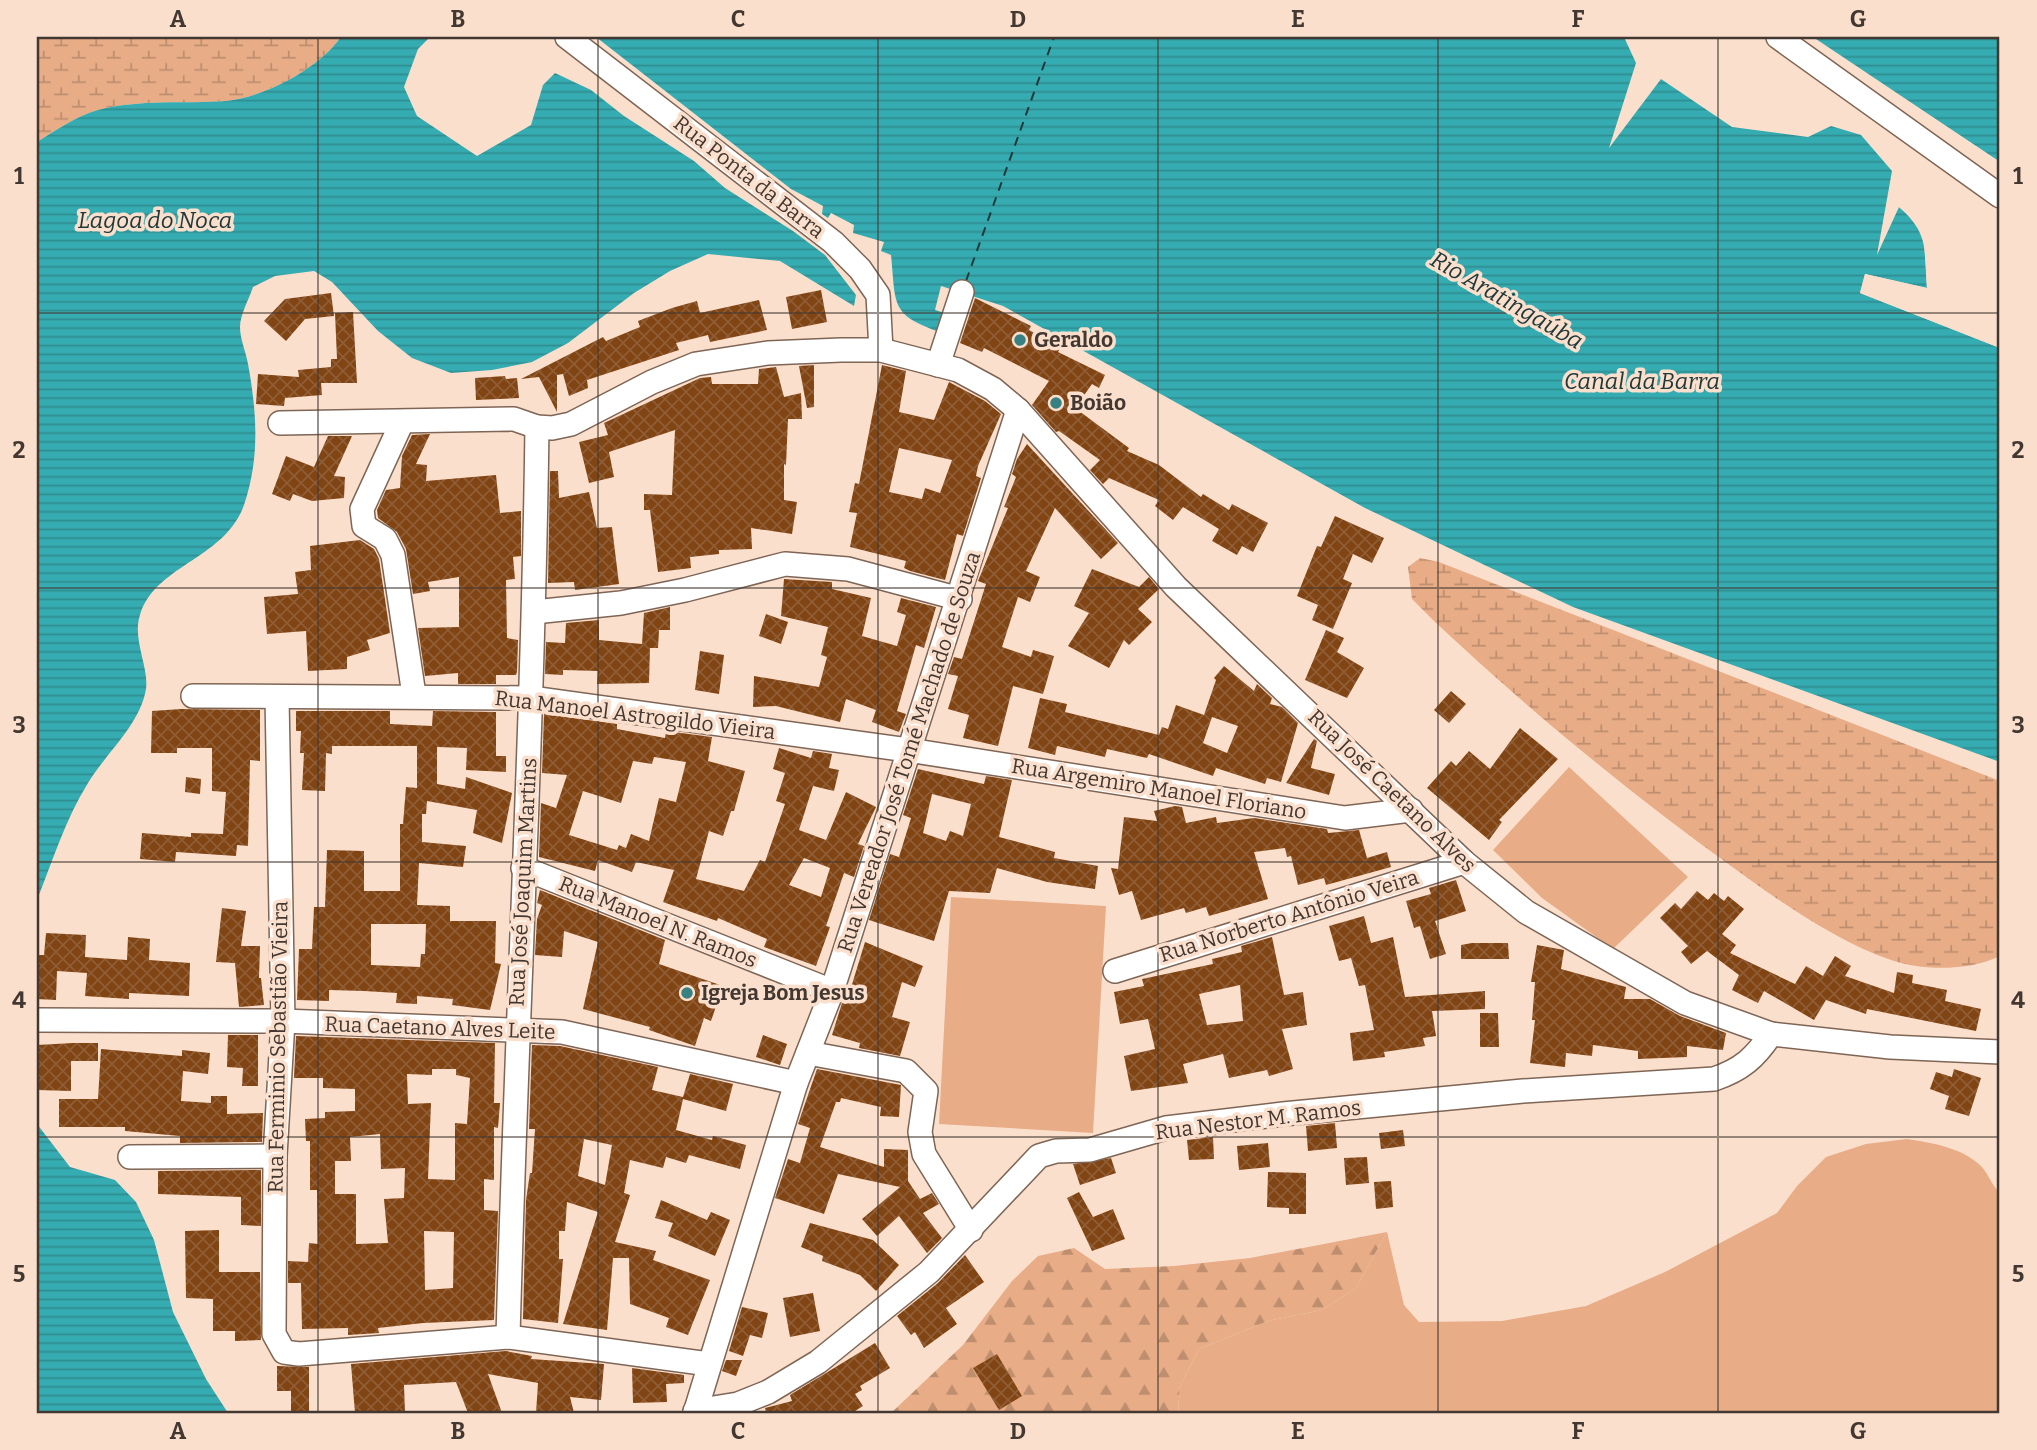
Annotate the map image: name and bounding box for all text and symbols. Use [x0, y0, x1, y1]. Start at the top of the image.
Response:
text: A [170, 5, 187, 33]
text: B [451, 5, 465, 33]
text: C [731, 5, 745, 33]
text: D [1010, 5, 1026, 33]
text: E [1291, 5, 1305, 33]
text: F [1572, 5, 1585, 33]
text: G [1850, 5, 1867, 33]
street label: Rua Ponta da Barra [668, 110, 830, 244]
text: 1 [14, 162, 24, 190]
text: 1 [2013, 162, 2023, 190]
water label: Lagoa do Noca [78, 206, 232, 234]
water label: Rio Aratingaúba [1426, 245, 1588, 355]
place label: Geraldo [1034, 327, 1113, 353]
marker: Geraldo [1012, 332, 1028, 348]
water label: Canal da Barra [1564, 367, 1720, 395]
place label: Boião [1070, 390, 1126, 416]
marker: Boião [1048, 395, 1064, 411]
text: 2 [13, 436, 26, 464]
text: 2 [2012, 436, 2025, 464]
street label: Rua Vereador José Tomé Machado de Souza [832, 548, 986, 956]
street label: Rua Manoel Astrogildo Vieira [493, 685, 777, 745]
street label: Rua José Caetano Alves [1303, 704, 1481, 878]
text: 3 [12, 711, 26, 739]
text: 3 [2011, 711, 2025, 739]
street label: Rua Argemiro Manoel Floriano [1010, 753, 1308, 825]
street label: Rua José Joaquim Martins [504, 757, 542, 1007]
street label: Rua Norberto Antônio Veira [1156, 864, 1422, 968]
street label: Rua Manoel N. Ramos [555, 870, 761, 974]
street label: Rua Ferminio Sebastião Vieira [262, 900, 294, 1193]
place label: Igreja Bom Jesus [701, 980, 865, 1006]
marker: Igreja Bom Jesus [679, 985, 695, 1001]
text: 4 [12, 986, 26, 1014]
text: 4 [2011, 986, 2025, 1014]
street label: Rua Caetano Alves Leite [324, 1011, 556, 1045]
street label: Rua Nestor M. Ramos [1154, 1094, 1362, 1146]
text: 5 [13, 1260, 25, 1288]
text: 5 [2012, 1260, 2024, 1288]
text: A [170, 1417, 187, 1445]
text: B [451, 1417, 465, 1445]
text: C [731, 1417, 745, 1445]
text: D [1010, 1417, 1026, 1445]
text: E [1291, 1417, 1305, 1445]
text: F [1572, 1417, 1585, 1445]
text: G [1850, 1417, 1867, 1445]

